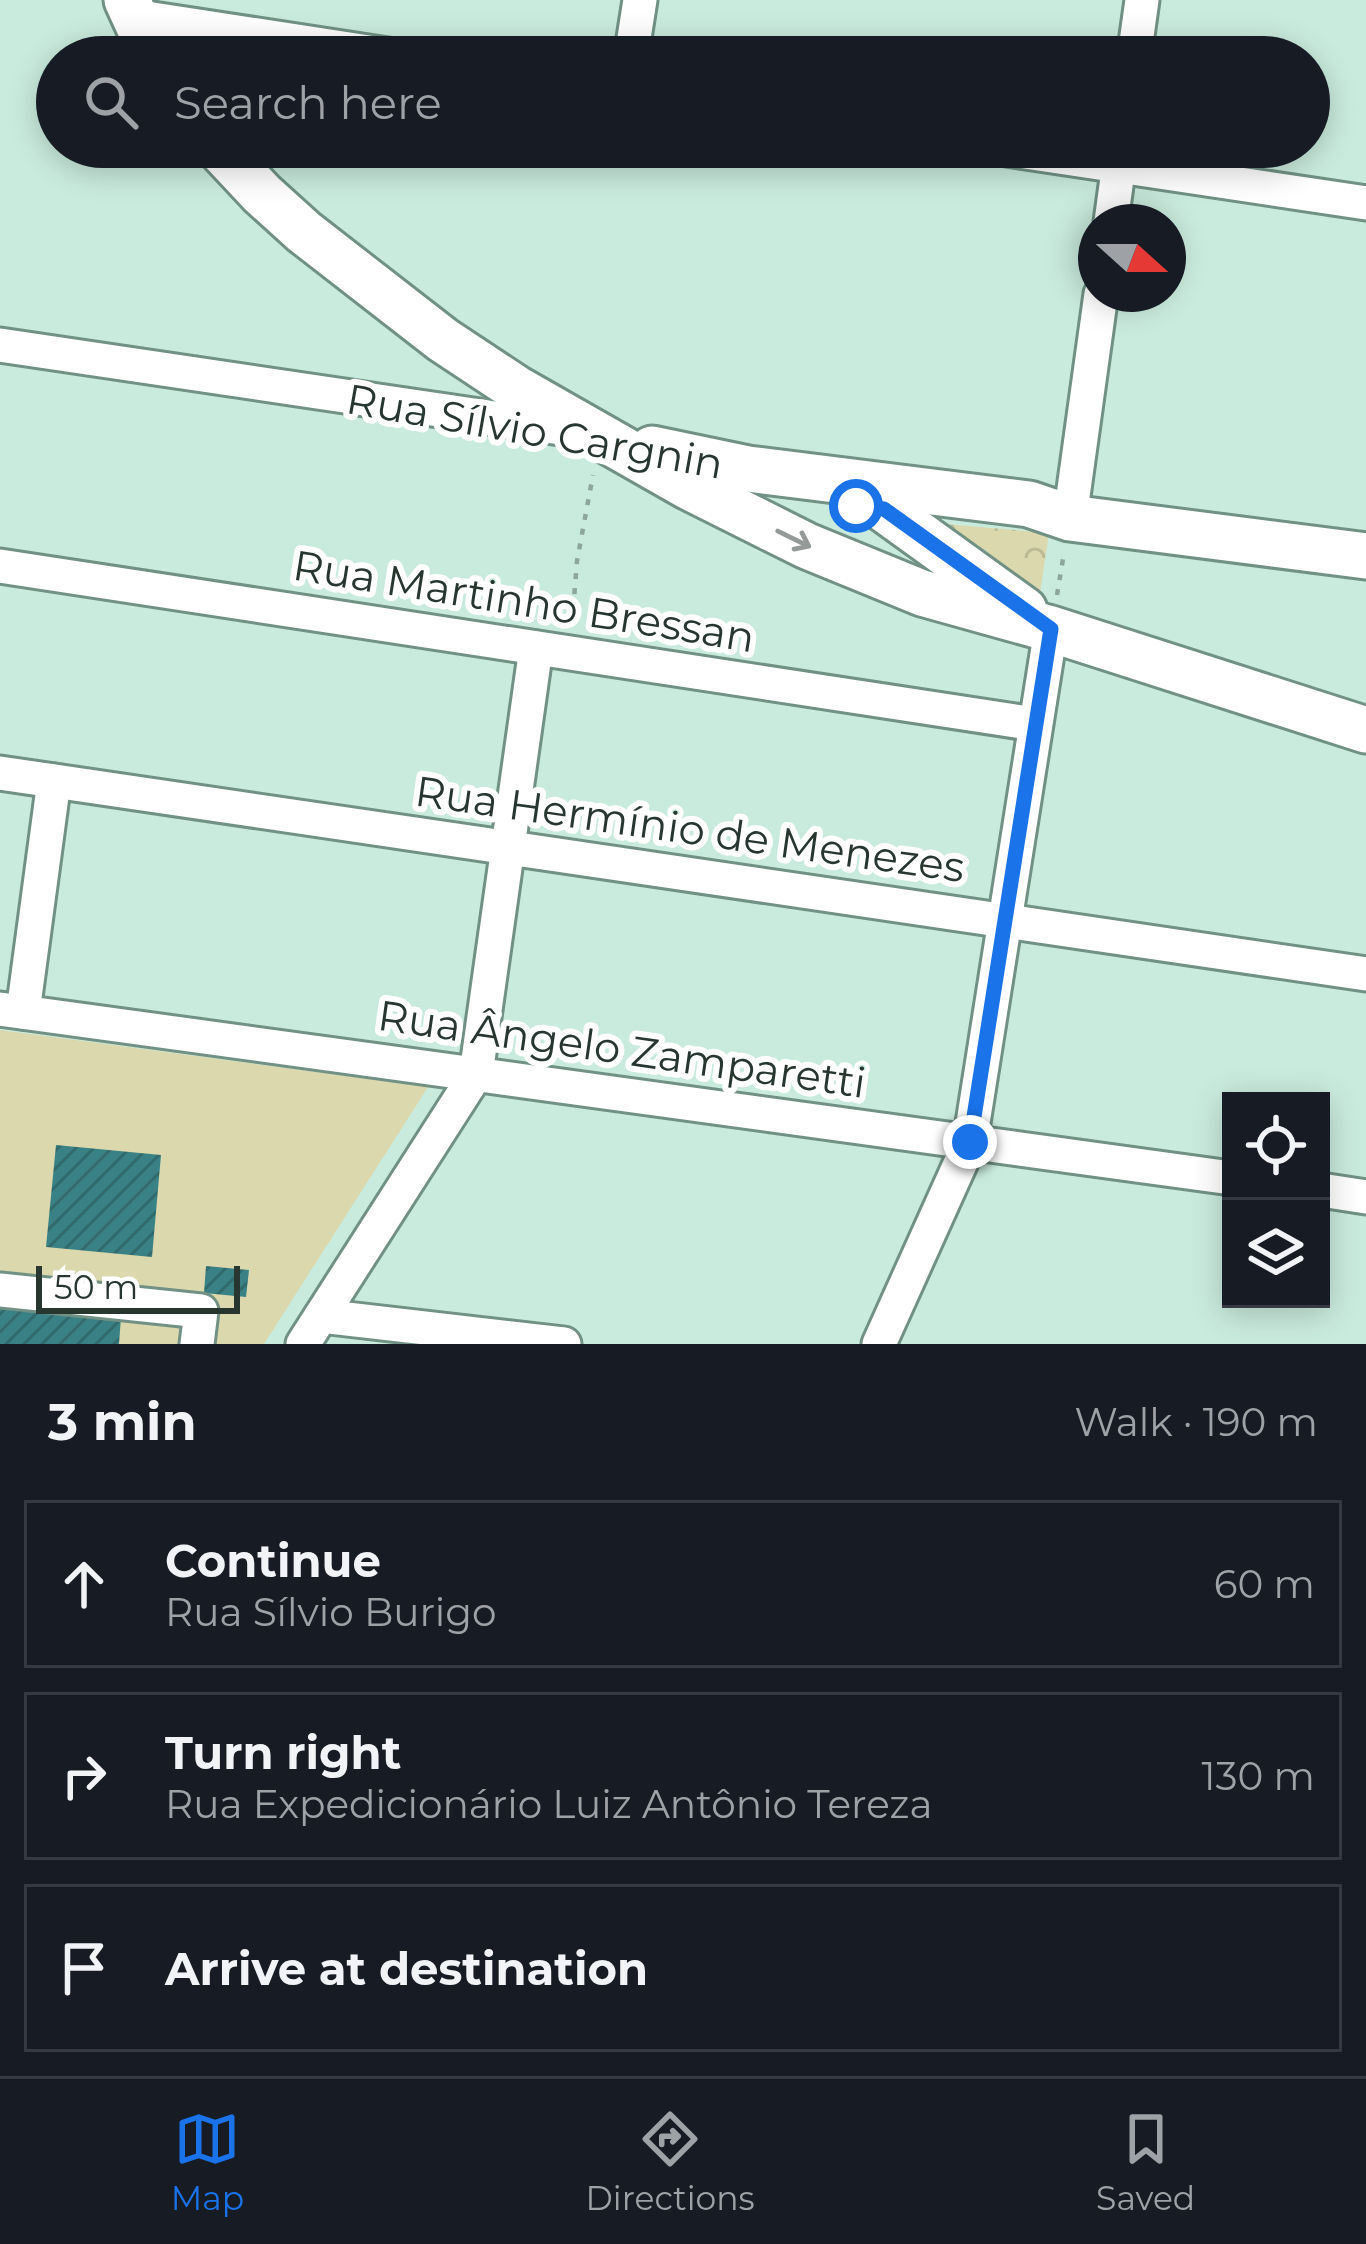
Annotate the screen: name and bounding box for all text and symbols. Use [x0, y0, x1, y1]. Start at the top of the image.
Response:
search box [36, 36, 1330, 168]
icon: search [78, 69, 144, 135]
text: Search here [174, 75, 442, 130]
north arrow [1078, 204, 1186, 312]
street label: Rua Sílvio Cargnin [343, 372, 727, 490]
route start [829, 479, 883, 533]
one-way arrow [775, 529, 811, 551]
street label: Rua Martinho Bressan [289, 539, 759, 663]
street label: Rua Hermínio de Menezes [412, 765, 968, 893]
street label: Rua Ângelo Zamparetti [375, 989, 869, 1109]
map controls [1222, 1092, 1330, 1308]
button: locate [1222, 1092, 1330, 1200]
route end [943, 1115, 997, 1169]
button: layers [1222, 1200, 1330, 1308]
scale bar [36, 1260, 240, 1313]
text: 50 m [54, 1267, 138, 1307]
text: 3 min [48, 1391, 197, 1453]
text: Walk · 190 m [1074, 1398, 1318, 1446]
text: Continue [165, 1533, 381, 1588]
icon: ahead [51, 1551, 117, 1617]
text: 60 m [1214, 1560, 1315, 1608]
text: Rua Sílvio Burigo [165, 1588, 497, 1636]
text: Turn right [165, 1725, 401, 1780]
icon: right [51, 1743, 117, 1809]
text: 130 m [1202, 1752, 1315, 1800]
text: Rua Expedicionário Luiz Antônio Tereza [165, 1780, 933, 1828]
icon: arrive [51, 1935, 117, 2001]
text: Arrive at destination [165, 1941, 648, 1996]
tab: Map [171, 2106, 244, 2218]
tab: Directions [586, 2106, 755, 2218]
tab: Saved [1096, 2106, 1195, 2218]

